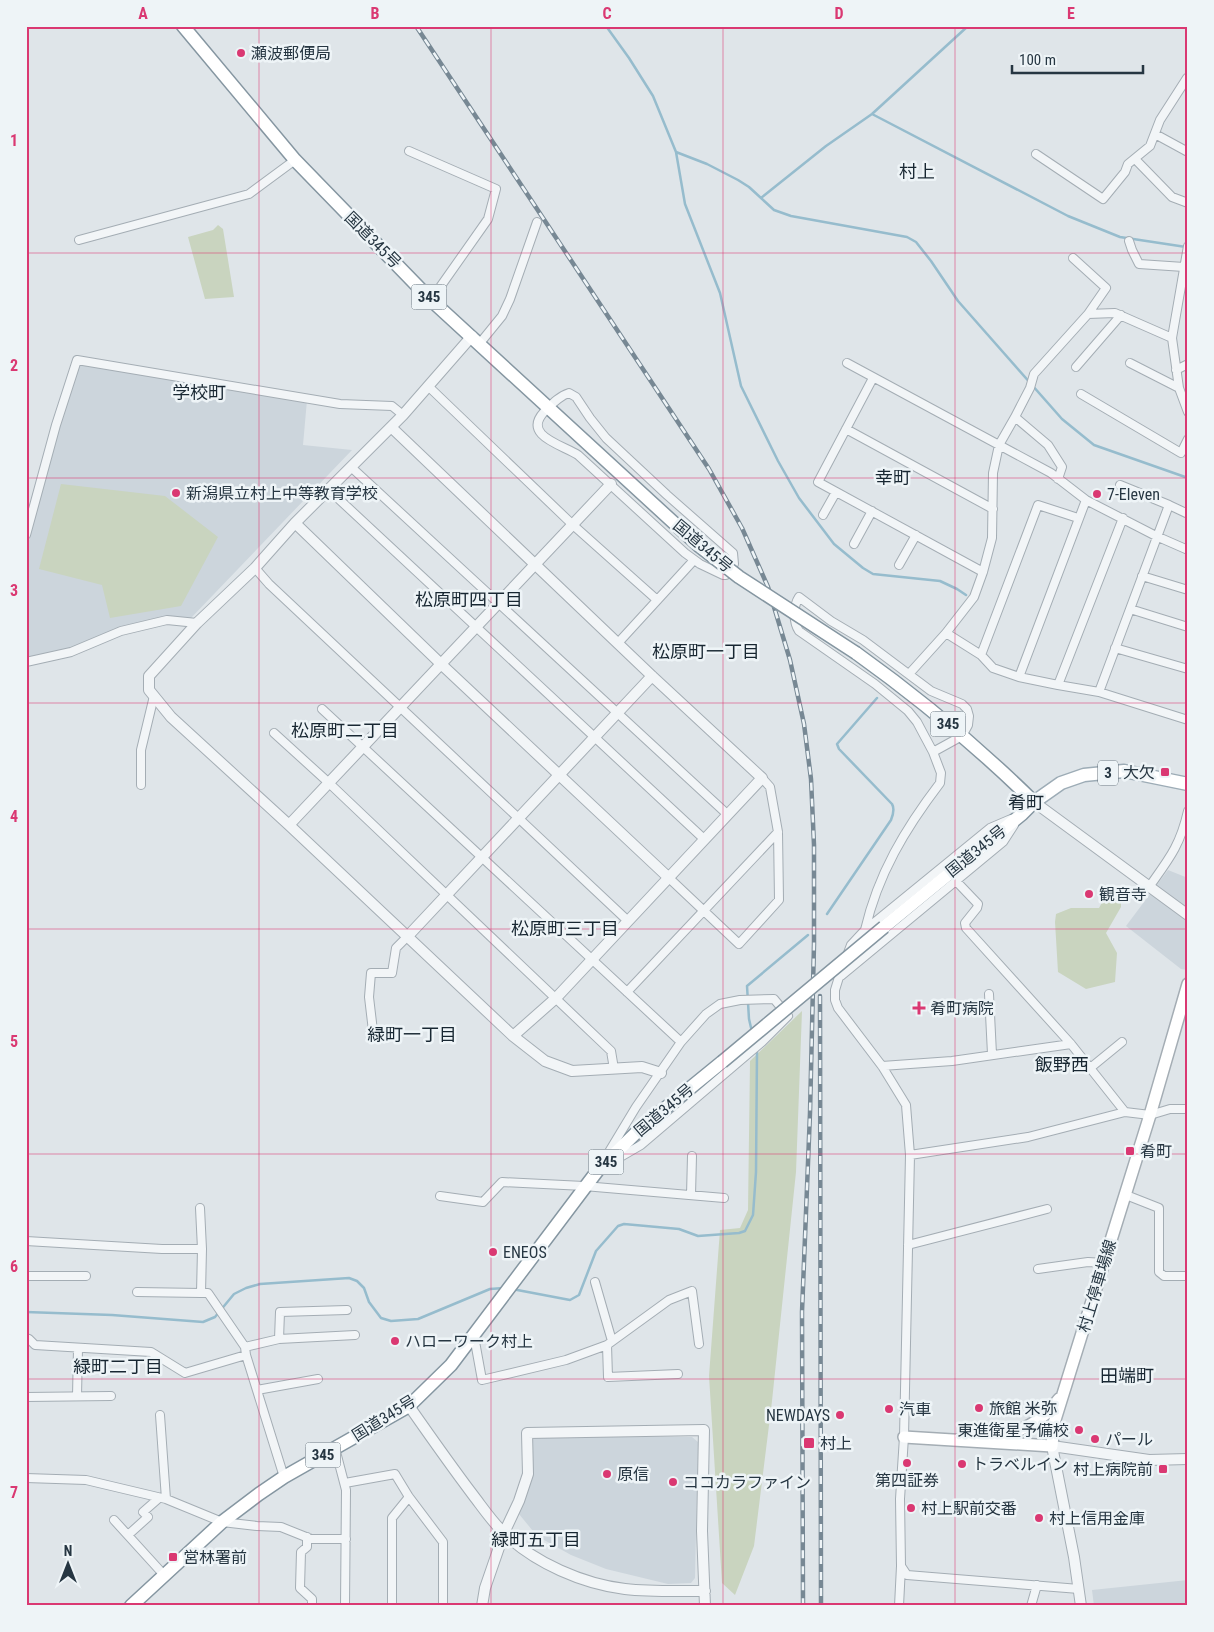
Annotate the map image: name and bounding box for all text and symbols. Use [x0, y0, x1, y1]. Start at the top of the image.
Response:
text: A [138, 4, 148, 23]
text: B [371, 4, 380, 23]
text: C [602, 4, 612, 23]
text: D [834, 4, 844, 23]
text: E [1067, 4, 1075, 23]
scale bar [1012, 42, 1143, 74]
place label: 瀬波郵便局 [251, 44, 331, 63]
marker: 瀬波郵便局 [235, 47, 247, 59]
text: 100 m [1019, 51, 1056, 69]
text: 1 [10, 131, 18, 150]
district label: 村上 [899, 161, 935, 182]
street label: 国道345号 [341, 208, 405, 272]
road number: 345 [412, 284, 446, 310]
text: 2 [10, 356, 18, 375]
district label: 学校町 [172, 382, 226, 403]
district label: 幸町 [875, 467, 911, 488]
place label: 新潟県立村上中等教育学校 [186, 484, 378, 503]
place label: 7-Eleven [1107, 485, 1160, 504]
marker: 新潟県立村上中等教育学校 [170, 487, 182, 499]
marker: 7-Eleven [1091, 488, 1103, 500]
street label: 国道345号 [669, 516, 737, 576]
text: 3 [10, 581, 18, 600]
district label: 松原町四丁目 [415, 589, 523, 610]
district label: 松原町一丁目 [652, 641, 760, 662]
road number: 345 [930, 712, 966, 736]
district label: 松原町二丁目 [291, 720, 399, 741]
road number: 3 [1098, 760, 1118, 786]
place label: 大欠 [1123, 763, 1155, 782]
marker: 大欠 [1159, 766, 1171, 778]
district label: 肴町 [1008, 792, 1044, 813]
text: 4 [10, 807, 18, 826]
street label: 国道345号 [942, 821, 1010, 881]
place label: 観音寺 [1099, 885, 1147, 904]
marker: 観音寺 [1083, 888, 1095, 900]
district label: 松原町三丁目 [511, 918, 619, 939]
place label: 肴町病院 [930, 999, 994, 1018]
marker: 肴町病院 [912, 1001, 926, 1015]
district label: 緑町一丁目 [367, 1024, 457, 1045]
text: 5 [10, 1032, 18, 1051]
district label: 飯野西 [1035, 1054, 1089, 1075]
street label: 国道345号 [630, 1080, 698, 1140]
place label: 肴町 [1140, 1142, 1172, 1161]
marker: 肴町 [1124, 1145, 1136, 1157]
road number: 345 [588, 1150, 624, 1174]
street label: 村上停車場線 [1074, 1237, 1120, 1335]
place label: ENEOS [503, 1243, 547, 1262]
marker: ENEOS [487, 1246, 499, 1258]
text: 6 [10, 1257, 18, 1276]
place label: ハローワーク村上 [405, 1332, 533, 1351]
marker: ハローワーク村上 [389, 1335, 401, 1347]
district label: 緑町二丁目 [73, 1356, 163, 1377]
district label: 田端町 [1100, 1365, 1154, 1386]
street label: 国道345号 [349, 1391, 419, 1445]
place label: 旅館 米弥 [989, 1399, 1057, 1418]
place label: 汽車 [899, 1400, 931, 1419]
marker: 旅館 米弥 [973, 1402, 985, 1414]
marker: 汽車 [883, 1403, 895, 1415]
place label: NEWDAYS [766, 1406, 830, 1425]
marker: NEWDAYS [834, 1409, 846, 1421]
place label: 東進衛星予備校 [957, 1421, 1069, 1440]
marker: 東進衛星予備校 [1073, 1424, 1085, 1436]
place label: パール [1105, 1430, 1153, 1449]
marker: パール [1089, 1433, 1101, 1445]
place label: 村上 [820, 1434, 852, 1453]
marker: 村上 [802, 1436, 816, 1450]
road number: 345 [306, 1442, 340, 1468]
place label: トラベルイン [972, 1455, 1068, 1474]
marker: 第四証券 [901, 1457, 913, 1469]
marker: トラベルイン [956, 1458, 968, 1470]
place label: 村上病院前 [1073, 1460, 1153, 1479]
marker: 村上病院前 [1157, 1463, 1169, 1475]
place label: 原信 [617, 1465, 649, 1484]
marker: 原信 [601, 1468, 613, 1480]
place label: 第四証券 [875, 1471, 939, 1490]
place label: ココカラファイン [683, 1473, 811, 1492]
marker: ココカラファイン [667, 1476, 679, 1488]
text: 7 [10, 1483, 18, 1502]
place label: 村上駅前交番 [921, 1499, 1017, 1518]
marker: 村上駅前交番 [905, 1502, 917, 1514]
place label: 村上信用金庫 [1049, 1509, 1145, 1528]
marker: 村上信用金庫 [1033, 1512, 1045, 1524]
district label: 緑町五丁目 [491, 1529, 581, 1550]
north arrow [42, 1540, 92, 1590]
text: N [64, 1543, 72, 1559]
place label: 営林署前 [183, 1548, 247, 1567]
marker: 営林署前 [167, 1551, 179, 1563]

